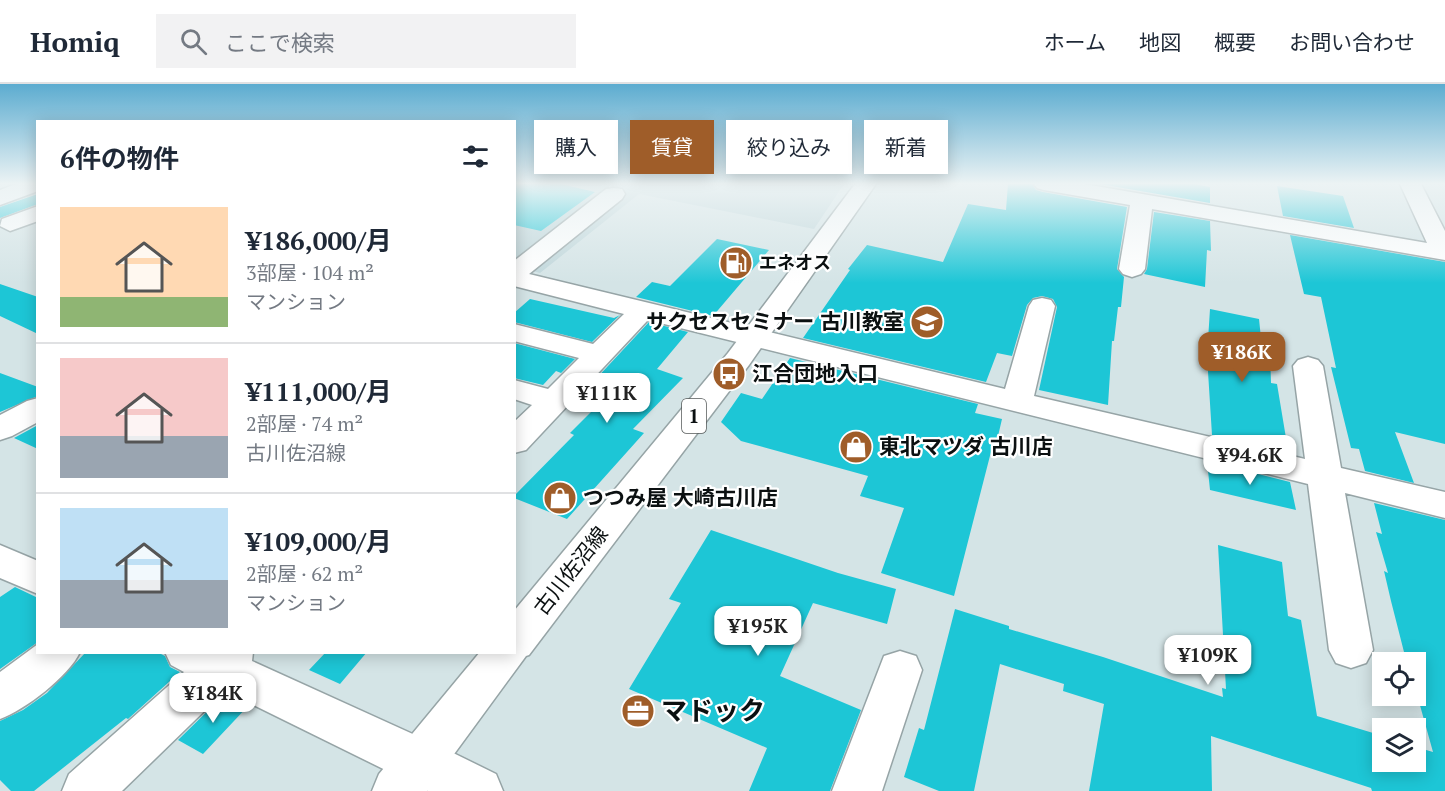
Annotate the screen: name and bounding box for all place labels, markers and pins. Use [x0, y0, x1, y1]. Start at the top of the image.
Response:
fuel station icon: エネオス [718, 245, 754, 281]
place label: エネオス [759, 250, 831, 274]
school or university icon: サクセスセミナー 古川教室 [909, 304, 945, 340]
place label: サクセスセミナー 古川教室 [646, 307, 904, 335]
pin: ¥186K [1200, 332, 1284, 383]
bus stop icon: 江合団地入口 [711, 356, 747, 392]
place label: 江合団地入口 [752, 359, 878, 387]
pin: ¥111K [565, 373, 649, 424]
shop icon: 東北マツダ 古川店 [838, 429, 874, 465]
place label: 東北マツダ 古川店 [879, 432, 1053, 460]
pin: ¥94.6K [1201, 435, 1299, 486]
shop icon: つつみ屋 大崎古川店 [542, 480, 578, 516]
place label: つつみ屋 大崎古川店 [583, 483, 778, 511]
pin: ¥195K [716, 606, 800, 657]
pin: ¥109K [1166, 635, 1250, 686]
pin: ¥184K [171, 673, 255, 724]
office icon: マドック [620, 693, 656, 729]
place label: マドック [661, 693, 765, 727]

